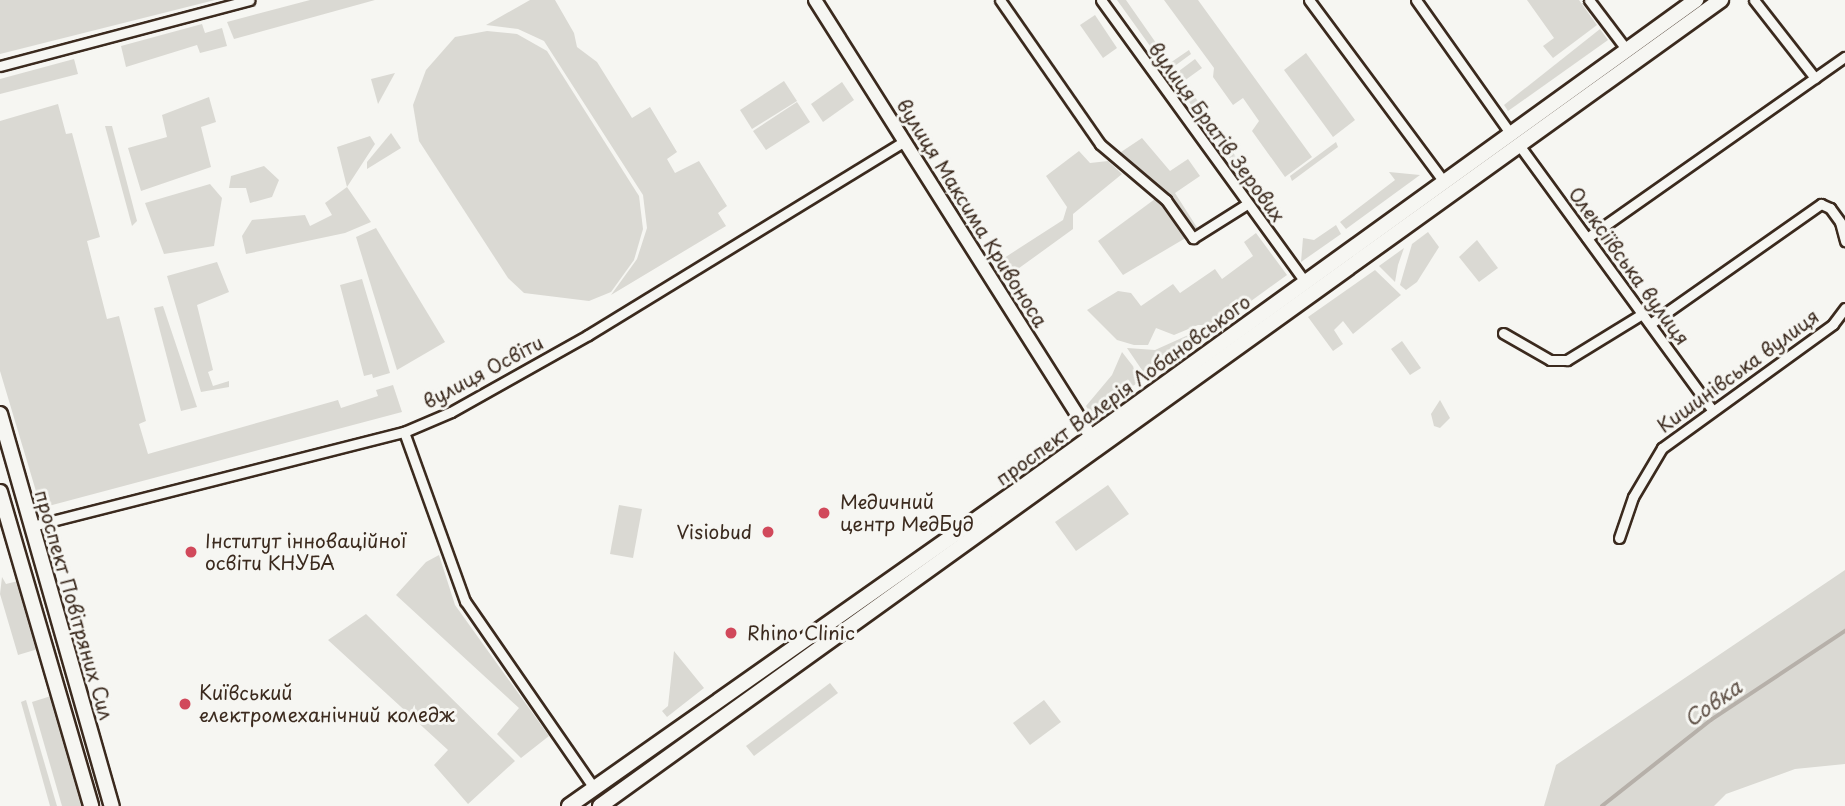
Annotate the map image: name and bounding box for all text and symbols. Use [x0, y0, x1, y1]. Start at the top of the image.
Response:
street label: вулиця Братів Зерових [1144, 38, 1290, 226]
street label: вулиця Максима Кривоноса [892, 94, 1052, 332]
street label: Олексіївська вулиця [1564, 182, 1694, 350]
street label: проспект Валерія Лобановського [991, 289, 1255, 491]
street label: Кишинівська вулиця [1653, 305, 1823, 437]
street label: вулиця Освіти [419, 331, 547, 413]
street label: проспект Повітряних Сил [30, 487, 118, 723]
place label: Медичний центр МедБуд [840, 491, 975, 535]
marker: Медичний центр МедБуд [814, 503, 834, 523]
place label: Visiobud [677, 521, 752, 543]
marker: Visiobud [758, 522, 778, 542]
place label: Інститут інноваційної освіти КНУБА [205, 530, 407, 574]
marker: Інститут інноваційної освіти КНУБА [183, 544, 199, 560]
place label: Rhino Clinic [747, 622, 855, 644]
marker: Rhino Clinic [721, 623, 741, 643]
water label: Совка [1678, 673, 1746, 731]
place label: Київський електромеханічний коледж [199, 682, 456, 726]
marker: Київський електромеханічний коледж [177, 696, 193, 712]

